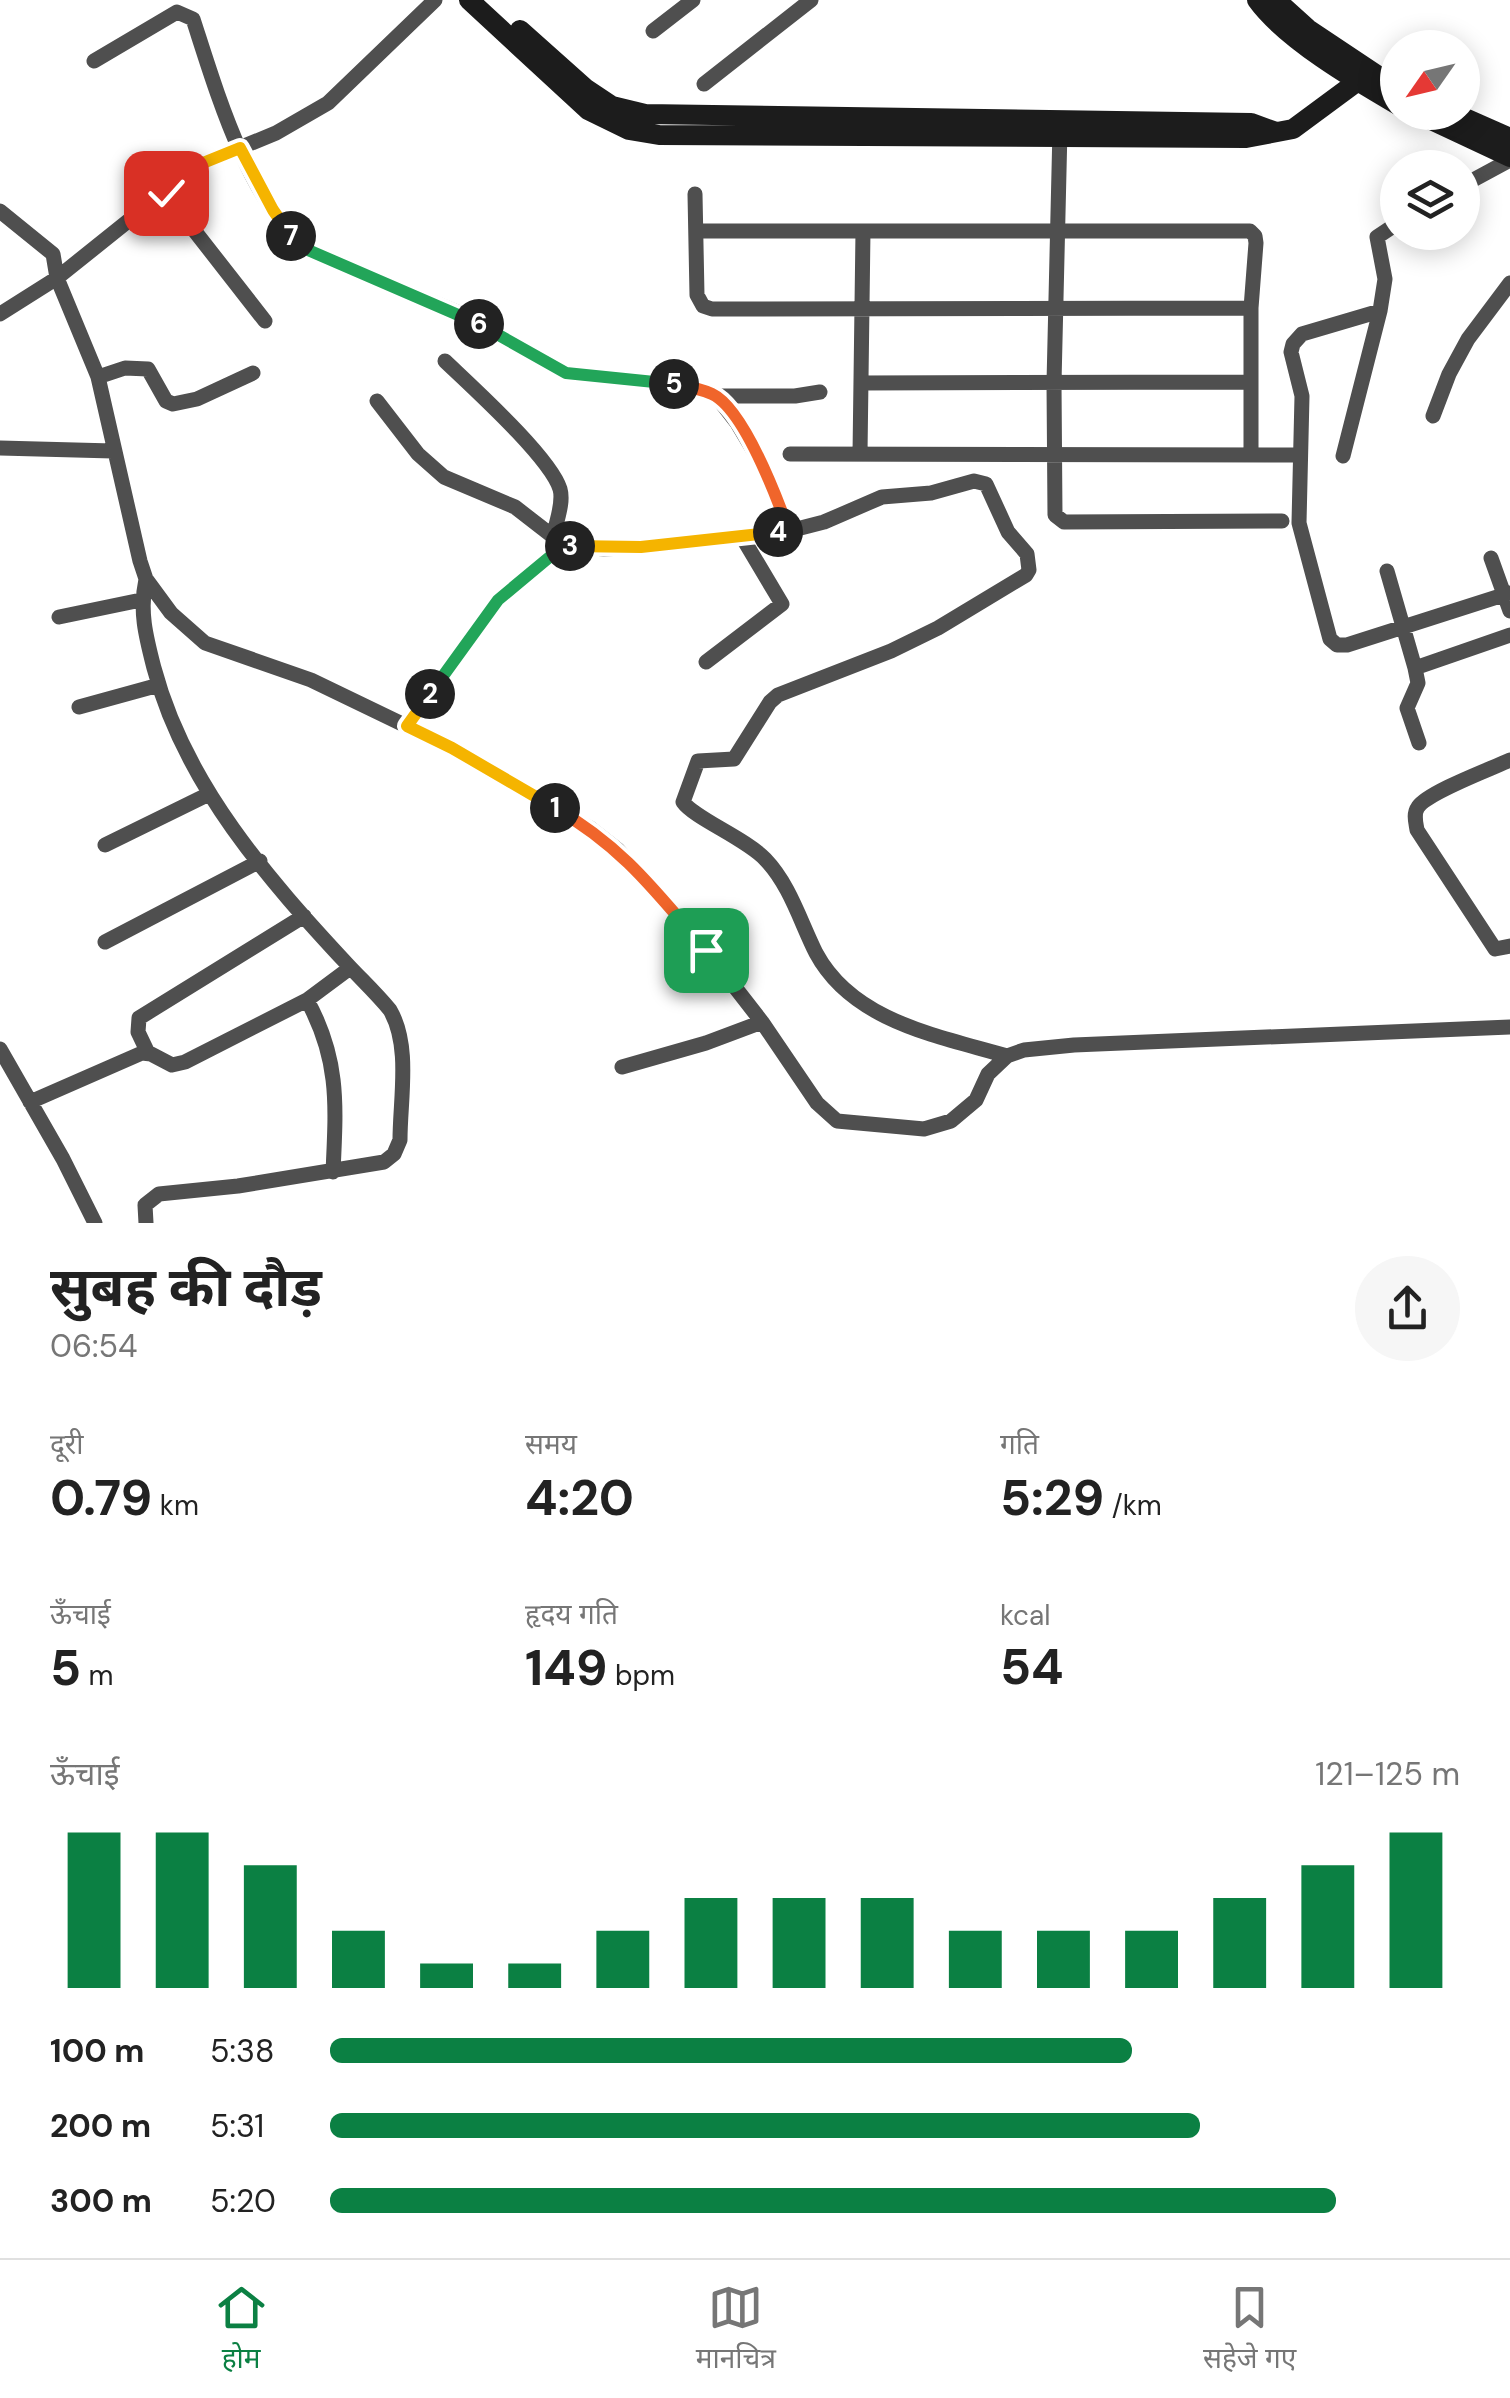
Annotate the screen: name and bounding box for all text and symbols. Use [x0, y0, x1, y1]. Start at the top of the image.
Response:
north arrow [1380, 30, 1480, 130]
map controls [1380, 30, 1480, 250]
button: layers [1380, 150, 1480, 250]
pin [124, 151, 209, 236]
icon: check [139, 166, 194, 221]
pin: 7 [266, 211, 316, 261]
text: 7 [283, 217, 299, 254]
pin: 6 [454, 299, 504, 349]
text: 6 [470, 305, 488, 342]
pin: 5 [649, 359, 699, 409]
text: 5 [665, 365, 683, 402]
pin: 4 [753, 507, 803, 557]
text: 4 [769, 513, 787, 550]
pin: 3 [545, 521, 595, 571]
text: 3 [562, 527, 578, 564]
pin: 2 [405, 669, 455, 719]
text: 2 [422, 675, 438, 712]
pin: 1 [530, 783, 580, 833]
text: 1 [550, 789, 560, 826]
pin [664, 908, 749, 993]
icon: arrive [679, 923, 734, 978]
text: सुबह की दौड़ [50, 1251, 322, 1323]
button: share [1355, 1256, 1460, 1361]
text: 06:54 [50, 1325, 137, 1367]
text: दूरी [50, 1426, 84, 1463]
text: समय [525, 1426, 577, 1463]
text: गति [1000, 1426, 1039, 1463]
text: 0.79 [50, 1465, 152, 1531]
text: 4:20 [525, 1465, 634, 1531]
text: 5:29 [1000, 1465, 1104, 1531]
text: km [152, 1487, 199, 1524]
text: /km [1104, 1487, 1162, 1524]
text: ऊँचाई [50, 1596, 111, 1633]
text: हृदय गति [525, 1596, 618, 1633]
text: kcal [1000, 1597, 1051, 1634]
text: 54 [1000, 1634, 1064, 1700]
text: 5 [50, 1635, 81, 1701]
text: 149 [525, 1635, 607, 1701]
text: m [81, 1657, 114, 1694]
text: bpm [607, 1657, 675, 1694]
text: ऊँचाई [50, 1753, 119, 1795]
text: 121–125 m [1315, 1753, 1460, 1795]
text: 100 m [50, 2030, 144, 2072]
text: 5:38 [210, 2030, 274, 2072]
text: 200 m [50, 2105, 151, 2147]
text: 5:31 [210, 2105, 264, 2147]
text: 300 m [50, 2180, 152, 2222]
text: 5:20 [210, 2180, 276, 2222]
tab: होम [214, 2280, 269, 2379]
tab: मानचित्र [696, 2280, 776, 2379]
tab: सहेजे गए [1203, 2280, 1296, 2379]

